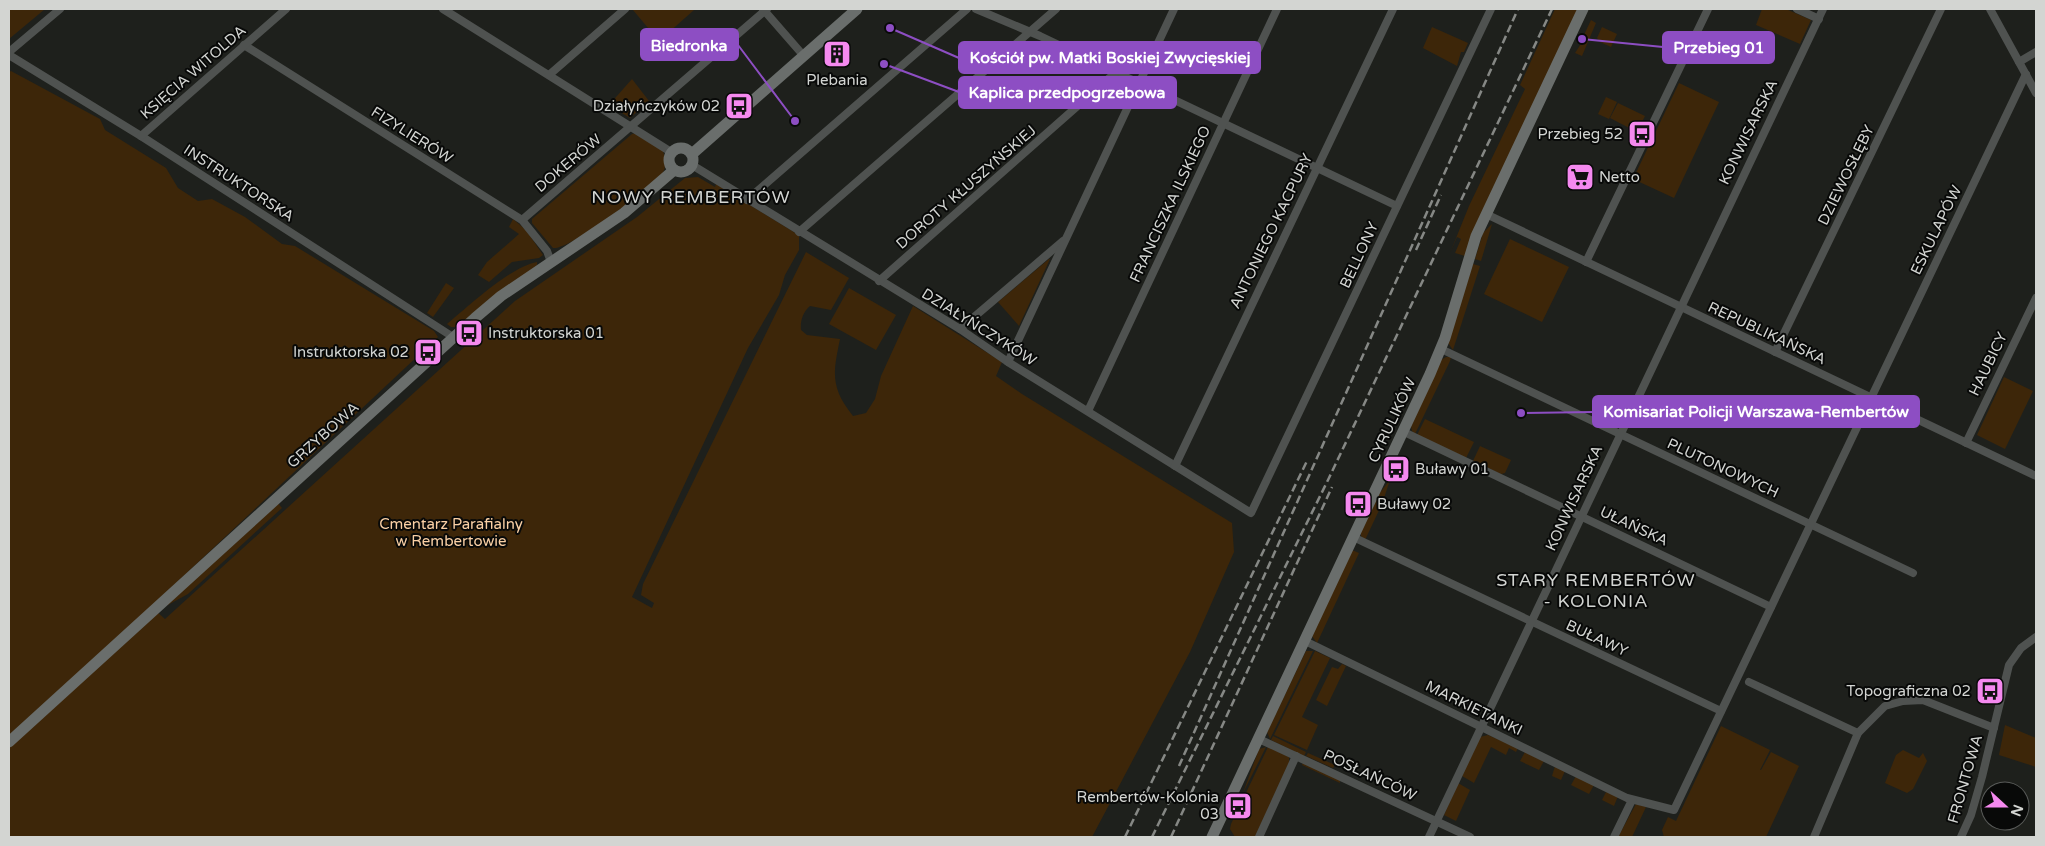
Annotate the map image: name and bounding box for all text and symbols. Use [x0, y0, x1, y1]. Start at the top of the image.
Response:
street label: KSIĘCIA WITOLDA [136, 21, 250, 123]
callout: Biedronka [641, 29, 738, 60]
callout: Przebieg 01 [1663, 32, 1774, 63]
text: Biedronka [650, 36, 728, 56]
text: Przebieg 01 [1673, 38, 1765, 58]
building icon: Plebania [822, 39, 852, 69]
callout: Kościół pw. Matki Boskiej Zwycięskiej [959, 42, 1260, 73]
text: Kościół pw. Matki Boskiej Zwycięskiej [969, 48, 1251, 68]
place label: Plebania [806, 71, 868, 89]
callout: Kaplica przedpogrzebowa [959, 77, 1176, 108]
street label: KONWISARSKA [1715, 77, 1781, 187]
text: Kaplica przedpogrzebowa [968, 83, 1166, 103]
bus stop icon: Działyńczyków 02 [724, 91, 754, 121]
place label: Działyńczyków 02 [593, 97, 720, 115]
street label: FIZYLIERÓW [368, 103, 456, 167]
bus stop icon: Przebieg 52 [1627, 119, 1657, 149]
street label: DOROTY KŁUSZYŃSKIEJ [892, 121, 1040, 253]
street label: DZIEWOSŁĘBY [1814, 122, 1878, 228]
street label: FRANCISZKA ILSKIEGO [1126, 123, 1214, 285]
place label: Przebieg 52 [1537, 125, 1623, 143]
street label: DOKERÓW [531, 130, 605, 196]
street label: INSTRUKTORSKA [180, 141, 298, 225]
street label: ANTONIEGO KACPURY [1226, 150, 1317, 311]
supermarket icon: Netto [1565, 162, 1595, 192]
place label: Netto [1599, 168, 1640, 186]
street label: ESKULAPÓW [1907, 182, 1965, 278]
district label: NOWY REMBERTÓW [591, 186, 791, 208]
street label: BELLONY [1336, 219, 1382, 291]
street label: DZIAŁYŃCZYKÓW [918, 284, 1040, 370]
street label: REPUBLIKAŃSKA [1705, 298, 1829, 368]
bus stop icon: Instruktorska 01 [454, 318, 484, 348]
place label: Instruktorska 01 [488, 324, 604, 342]
street label: HAUBICY [1965, 329, 2011, 399]
bus stop icon: Instruktorska 02 [413, 337, 443, 367]
place label: Instruktorska 02 [293, 343, 409, 361]
street label: CYRULIKÓW [1364, 375, 1420, 465]
callout: Komisariat Policji Warszawa-Rembertów [1593, 396, 1919, 427]
street label: GRZYBOWA [283, 398, 363, 472]
text: Komisariat Policji Warszawa-Rembertów [1603, 402, 1909, 422]
street label: PLUTONOWYCH [1664, 434, 1782, 502]
street label: KONWISARSKA [1542, 442, 1606, 554]
bus stop icon: Buławy 01 [1381, 454, 1411, 484]
place label: Buławy 01 [1415, 460, 1489, 478]
bus stop icon: Buławy 02 [1343, 489, 1373, 519]
place label: Buławy 02 [1377, 495, 1451, 513]
street label: UŁAŃSKA [1597, 502, 1671, 550]
park label: Cmentarz Parafialny w Rembertowie [379, 515, 523, 550]
district label: STARY REMBERTÓW - KOLONIA [1496, 569, 1696, 612]
street label: BUŁAWY [1563, 616, 1631, 660]
bus stop icon: Topograficzna 02 [1975, 676, 2005, 706]
street label: MARKIETANKI [1422, 677, 1526, 739]
place label: Topograficzna 02 [1846, 682, 1971, 700]
street label: FRONTOWA [1944, 733, 1986, 825]
street label: POSŁAŃCÓW [1321, 746, 1419, 804]
north arrow [1980, 781, 2030, 831]
place label: Rembertów-Kolonia 03 [1077, 788, 1219, 823]
bus stop icon: Rembertów-Kolonia 03 [1223, 791, 1253, 821]
text: N [2007, 802, 2027, 819]

